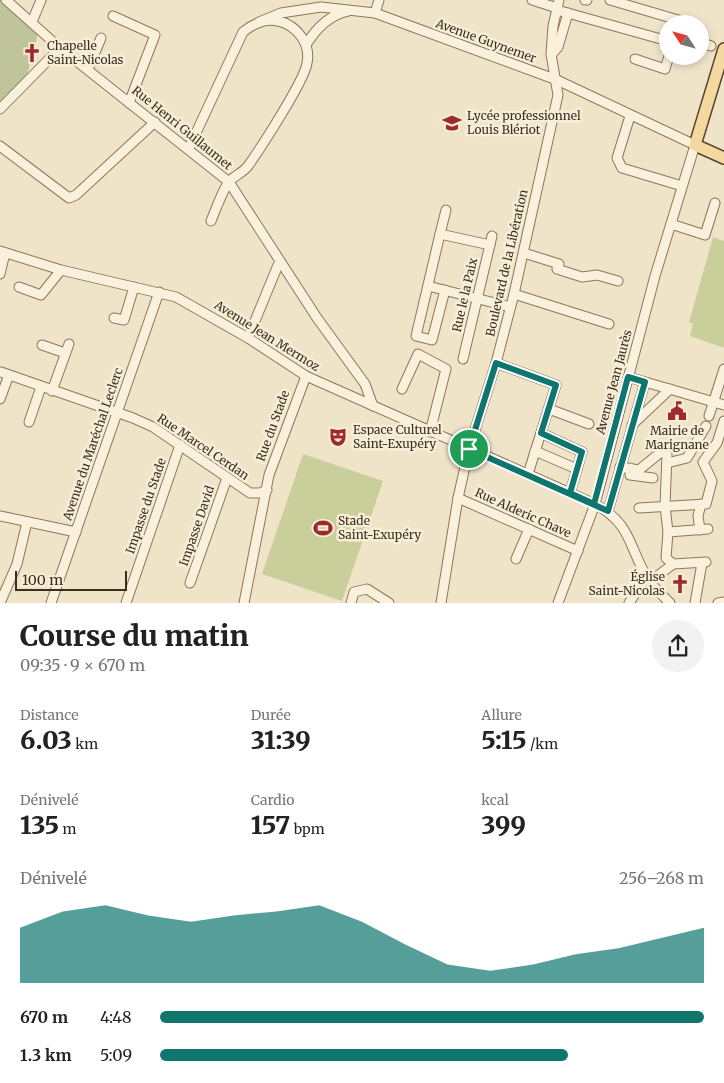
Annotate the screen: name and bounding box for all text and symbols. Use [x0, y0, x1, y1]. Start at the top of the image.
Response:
street label: Avenue Guynemer [433, 15, 539, 66]
north arrow [659, 15, 709, 65]
map controls [659, 15, 709, 65]
place label: Chapelle Saint-Nicolas [47, 38, 124, 67]
church icon: Chapelle Saint-Nicolas [21, 42, 43, 64]
street label: Rue Henri Guillaumet [129, 83, 236, 173]
place label: Lycée professionnel Louis Blériot [467, 108, 581, 137]
school or university icon: Lycée professionnel Louis Blériot [441, 112, 463, 134]
street label: Boulevard de la Libération [482, 188, 531, 338]
street label: Rue le la Paix [449, 256, 481, 333]
street label: Avenue Jean Mermoz [211, 297, 323, 374]
street label: Avenue Jean Jaurès [592, 328, 635, 437]
street label: Avenue du Maréchal Leclerc [59, 366, 126, 523]
street label: Rue du Stade [253, 388, 292, 463]
public building icon: Mairie de Marignane [666, 400, 688, 422]
street label: Rue Marcel Cerdan [154, 410, 252, 483]
place label: Espace Culturel Saint-Exupéry [353, 422, 442, 451]
place label: Mairie de Marignane [645, 423, 709, 452]
theatre icon: Espace Culturel Saint-Exupéry [327, 426, 349, 448]
pin [448, 428, 490, 470]
icon: arrive [455, 435, 483, 463]
street label: Impasse du Stade [122, 456, 169, 556]
street label: Impasse David [176, 484, 217, 568]
street label: Rue Alderic Chave [473, 485, 574, 541]
place label: Stade Saint-Exupéry [338, 513, 421, 542]
sports icon: Stade Saint-Exupéry [312, 517, 334, 539]
scale bar [15, 568, 128, 591]
place label: Église Saint-Nicolas [588, 569, 665, 598]
text: 100 m [22, 571, 63, 589]
church icon: Église Saint-Nicolas [669, 573, 691, 595]
text: Course du matin [20, 618, 249, 654]
button: share [652, 620, 704, 672]
text: 09:35 · 9 × 670 m [20, 655, 145, 675]
text: Distance [20, 706, 79, 724]
text: Durée [251, 706, 291, 724]
text: Allure [481, 706, 522, 724]
text: 6.03 [20, 724, 72, 756]
text: 31:39 [251, 724, 311, 756]
text: 5:15 [481, 724, 527, 756]
text: km [72, 735, 98, 753]
text: /km [527, 735, 558, 753]
text: Dénivelé [20, 791, 78, 809]
text: Cardio [251, 791, 294, 809]
text: kcal [481, 791, 509, 809]
text: 135 [20, 809, 59, 841]
text: 157 [251, 809, 290, 841]
text: 399 [481, 809, 526, 841]
text: m [59, 820, 76, 838]
text: bpm [290, 820, 325, 838]
text: Dénivelé [20, 868, 87, 888]
text: 256–268 m [619, 868, 704, 888]
text: 670 m [20, 1007, 68, 1027]
text: 4:48 [100, 1007, 132, 1027]
text: 1.3 km [20, 1045, 72, 1065]
text: 5:09 [100, 1045, 132, 1065]

